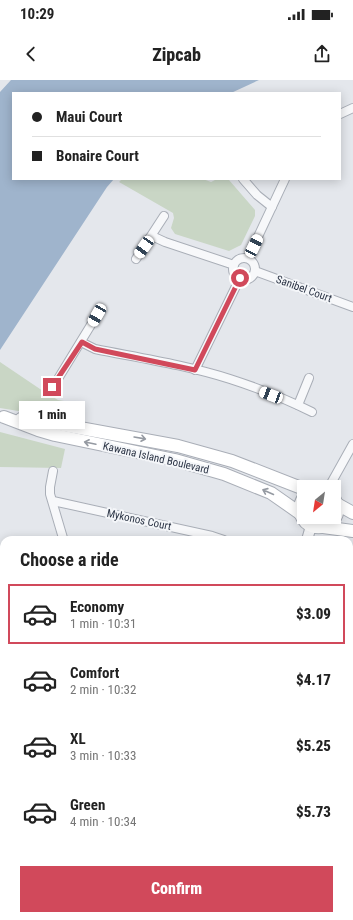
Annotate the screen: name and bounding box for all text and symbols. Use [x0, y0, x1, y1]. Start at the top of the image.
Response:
text: 10:29 [20, 5, 54, 23]
icon: back [20, 43, 42, 65]
icon: share [311, 43, 333, 65]
text: Zipcab [152, 44, 201, 65]
text: Maui Court [56, 108, 122, 126]
text: Bonaire Court [56, 147, 139, 165]
car [243, 233, 265, 259]
car [132, 234, 156, 260]
route start [231, 269, 249, 287]
street label: Sanibel Court [274, 273, 334, 305]
car [86, 302, 108, 328]
route end [43, 378, 61, 396]
car [258, 385, 284, 405]
callout: 1 min [19, 401, 85, 429]
text: 1 min [38, 407, 66, 422]
one-way arrow [133, 434, 146, 442]
one-way arrow [83, 438, 96, 446]
street label: Kawana Island Boulevard [102, 439, 210, 477]
north arrow [297, 480, 341, 524]
map controls [297, 480, 341, 524]
one-way arrow [263, 488, 275, 495]
street label: Mykonos Court [106, 507, 172, 533]
text: Choose a ride [20, 549, 119, 570]
icon: car [22, 596, 58, 632]
text: Economy [70, 598, 124, 616]
text: $3.09 [296, 605, 331, 623]
text: 1 min · 10:31 [70, 616, 136, 631]
icon: car [22, 662, 58, 698]
text: Comfort [70, 664, 119, 682]
text: $4.17 [296, 671, 331, 689]
text: 2 min · 10:32 [70, 682, 136, 697]
icon: car [22, 728, 58, 764]
text: XL [70, 730, 86, 748]
text: $5.25 [296, 737, 331, 755]
text: 3 min · 10:33 [70, 748, 136, 763]
icon: car [22, 794, 58, 830]
text: Green [70, 796, 105, 814]
text: $5.73 [296, 803, 331, 821]
text: 4 min · 10:34 [70, 814, 136, 829]
button: Confirm [20, 866, 333, 912]

